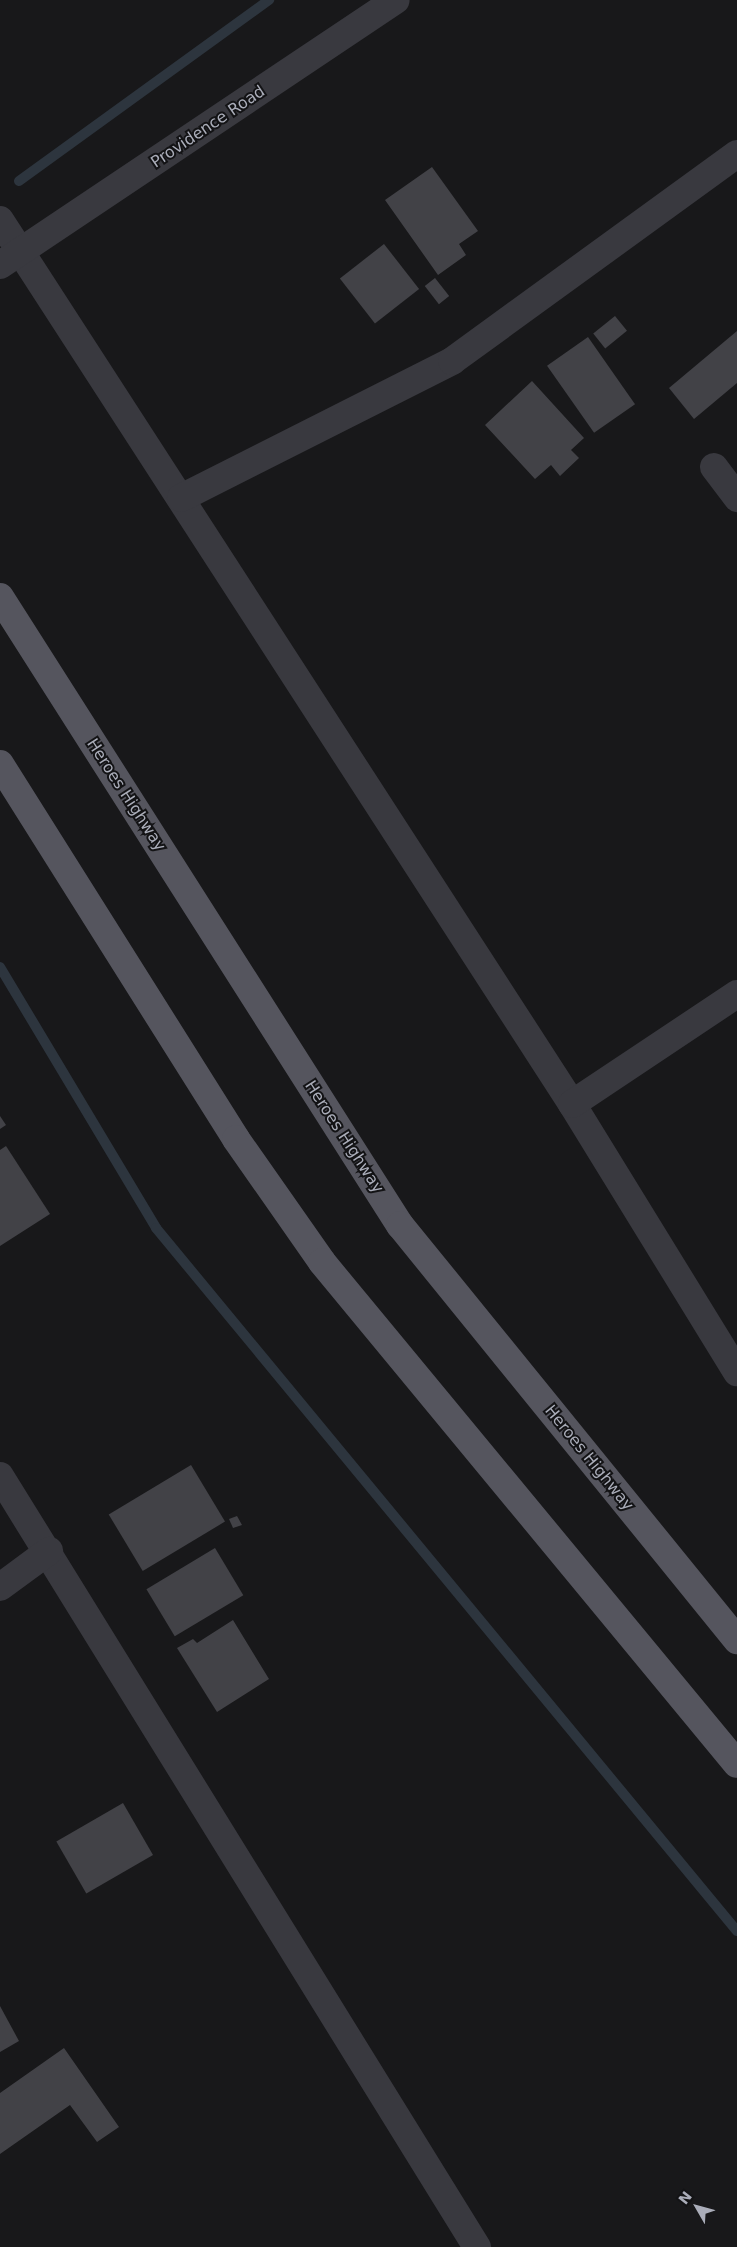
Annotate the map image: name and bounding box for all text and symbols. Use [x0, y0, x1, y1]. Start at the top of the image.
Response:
street label: Providence Road [147, 82, 269, 172]
street label: Heroes Highway [82, 735, 170, 855]
street label: Heroes Highway [300, 1077, 388, 1197]
street label: Heroes Highway [541, 1401, 637, 1515]
north arrow [672, 2182, 722, 2232]
text: N [675, 2188, 695, 2207]

